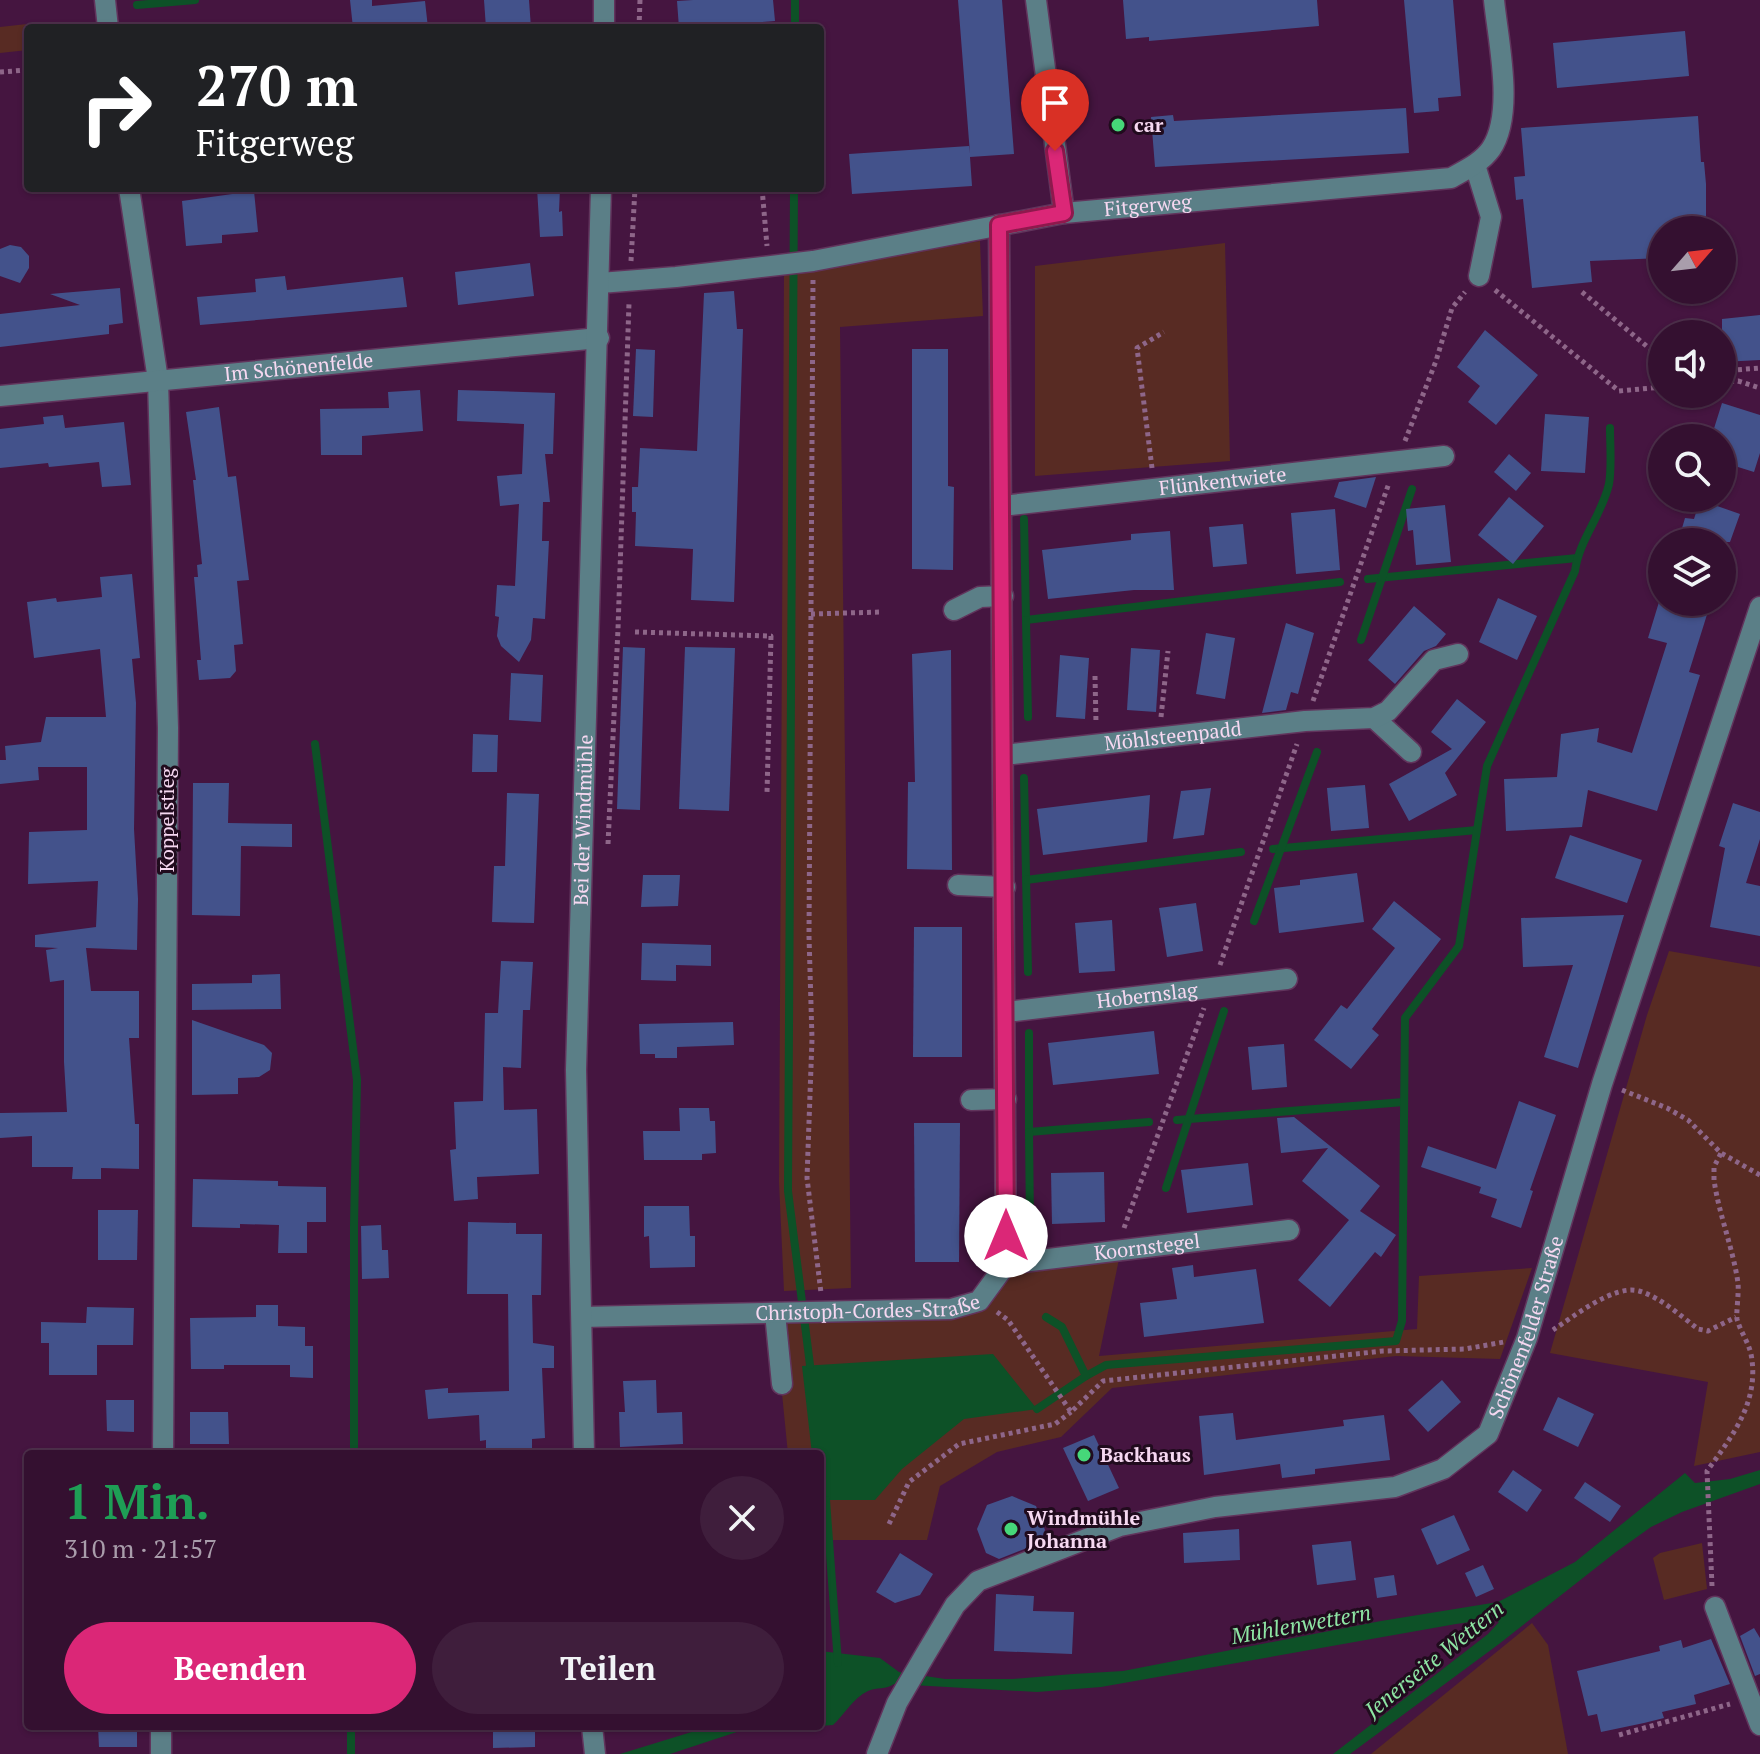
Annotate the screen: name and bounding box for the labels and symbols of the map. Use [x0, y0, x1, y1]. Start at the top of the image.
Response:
pin [1021, 69, 1089, 151]
place label: car [1134, 111, 1164, 138]
marker: car [1109, 116, 1127, 134]
street label: Fitgerweg [1103, 187, 1193, 222]
north arrow [1648, 216, 1736, 304]
street label: Im Schönenfelde [223, 346, 374, 387]
street label: Flünkentwiete [1157, 460, 1288, 501]
street label: Möhlsteenpadd [1103, 714, 1243, 757]
street label: Bei der Windmühle [567, 734, 599, 906]
street label: Koppelstieg [153, 767, 180, 872]
street label: Hobernslag [1095, 976, 1199, 1014]
position arrow [964, 1194, 1048, 1278]
street label: Koornstegel [1092, 1227, 1201, 1266]
street label: Schönenfelder Straße [1482, 1233, 1569, 1423]
street label: Christoph-Cordes-Straße [755, 1287, 983, 1326]
place label: Backhaus [1100, 1441, 1191, 1468]
marker: Backhaus [1075, 1446, 1093, 1464]
place label: Windmühle Johanna [1027, 1504, 1141, 1554]
marker: Windmühle Johanna [1002, 1520, 1020, 1538]
water label: Jenerseite Wettern [1357, 1594, 1509, 1724]
water label: Mühlenwettern [1228, 1597, 1373, 1650]

